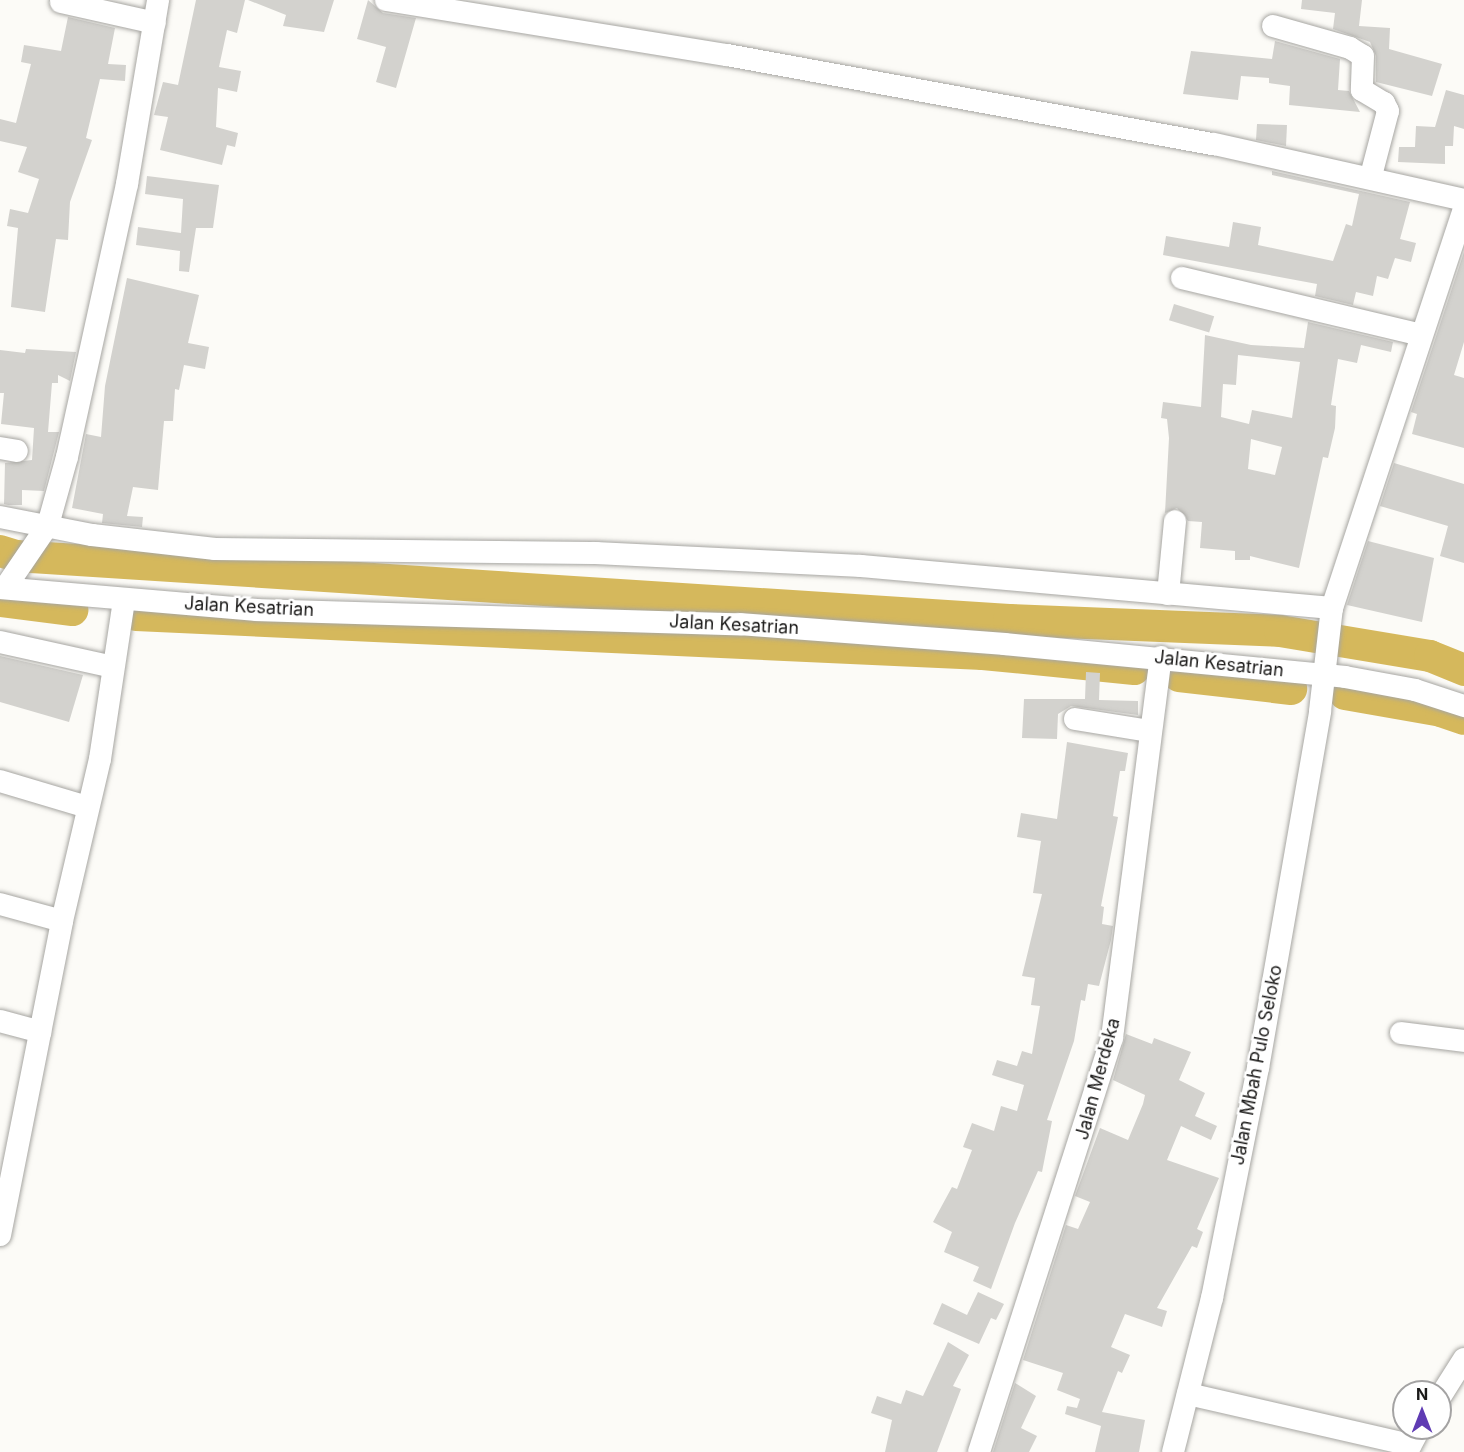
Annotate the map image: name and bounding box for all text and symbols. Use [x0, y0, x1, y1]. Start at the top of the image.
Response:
street label: Jalan Kesatrian [183, 593, 315, 621]
street label: Jalan Kesatrian [668, 611, 800, 639]
street label: Jalan Kesatrian [1153, 646, 1285, 682]
street label: Jalan Mbah Pulo Seloko [1227, 963, 1287, 1167]
street label: Jalan Merdeka [1071, 1016, 1125, 1142]
north arrow [1392, 1380, 1452, 1440]
text: N [1416, 1384, 1428, 1404]

